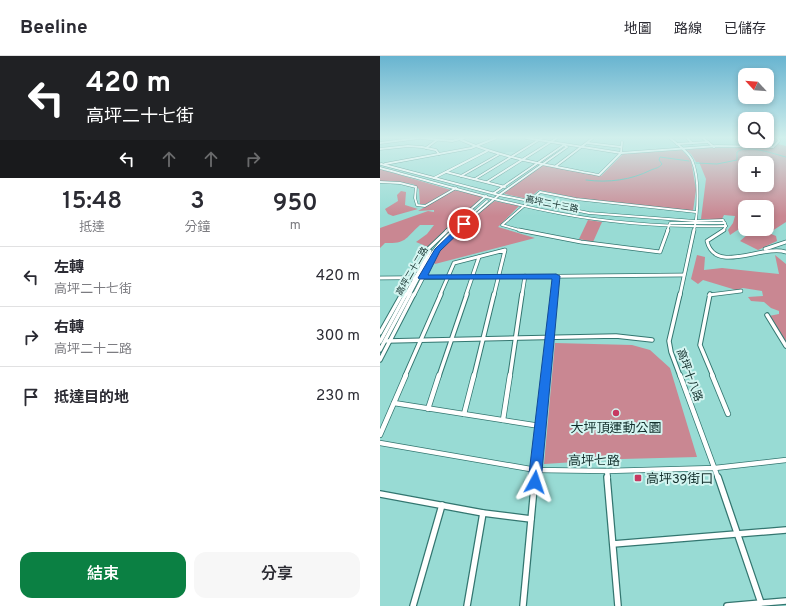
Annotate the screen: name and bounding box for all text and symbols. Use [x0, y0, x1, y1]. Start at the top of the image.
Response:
text: Beeline [20, 16, 88, 40]
text: 地圖 [624, 21, 652, 38]
text: 路線 [674, 21, 702, 38]
text: 已儲存 [724, 21, 766, 38]
text: 420 m [86, 66, 171, 102]
north arrow [738, 68, 774, 104]
map controls [738, 68, 774, 236]
icon: left [20, 72, 72, 124]
text: 高坪二十七街 [86, 106, 194, 129]
button: search [738, 112, 774, 148]
icon: left [116, 148, 138, 170]
icon: ahead [158, 148, 180, 170]
icon: ahead [200, 148, 222, 170]
icon: right [242, 148, 264, 170]
button: + [738, 156, 774, 192]
text: 15:48 [62, 187, 122, 217]
text: 3 [190, 187, 205, 217]
text: 950 [273, 189, 318, 219]
street label: 高坪二十三路 [524, 194, 579, 215]
button: − [738, 200, 774, 236]
pin [447, 207, 481, 241]
icon: arrive [453, 213, 475, 235]
text: m [290, 218, 301, 234]
text: 抵達 [79, 220, 105, 236]
text: 分鐘 [185, 220, 211, 236]
street label: 高坪二十二路 [394, 245, 431, 297]
text: 左轉 [54, 259, 84, 278]
icon: left [20, 266, 42, 288]
text: 420 m [316, 267, 360, 286]
text: 高坪二十七街 [54, 282, 132, 298]
text: 右轉 [54, 319, 84, 338]
icon: right [20, 326, 42, 348]
text: 300 m [316, 327, 360, 346]
text: 高坪二十二路 [54, 342, 132, 358]
street label: 高坪十八路 [673, 347, 705, 404]
icon: arrive [20, 386, 42, 408]
text: 230 m [316, 387, 360, 406]
text: 抵達目的地 [54, 389, 129, 408]
marker: 大坪頂運動公園 [611, 408, 621, 418]
place label: 大坪頂運動公園 [570, 421, 662, 437]
street label: 高坪七路 [568, 454, 620, 470]
position arrow [514, 461, 556, 503]
place label: 高坪39街口 [646, 472, 713, 488]
marker: 高坪39街口 [633, 473, 643, 483]
button: 結束 [20, 552, 186, 598]
button: 分享 [194, 552, 360, 598]

